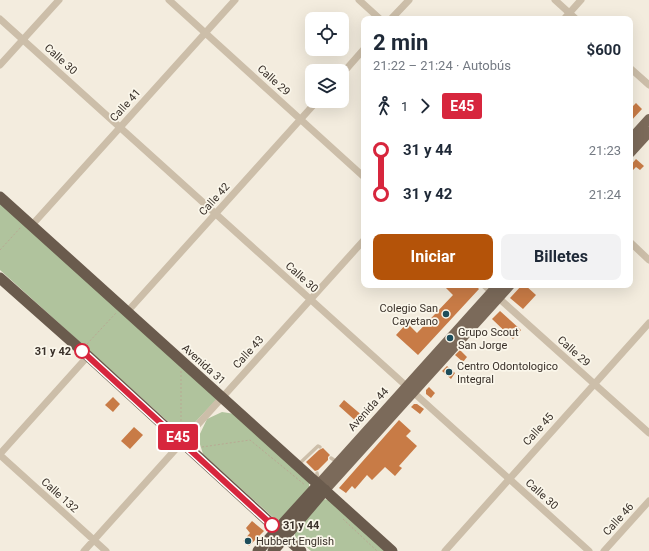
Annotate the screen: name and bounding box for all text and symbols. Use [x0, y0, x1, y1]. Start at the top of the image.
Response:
map controls [305, 12, 349, 108]
button: locate [305, 12, 349, 56]
text: 2 min [373, 30, 428, 55]
street label: Calle 30 [42, 41, 80, 77]
text: $600 [587, 41, 621, 59]
text: 21:22 – 21:24 · Autobús [373, 58, 511, 73]
street label: Calle 29 [255, 62, 293, 98]
button: layers [305, 64, 349, 108]
street label: Calle 41 [107, 86, 143, 124]
icon: walk [373, 95, 395, 117]
icon: forward [414, 95, 436, 117]
text: E45 [450, 98, 474, 114]
text: 1 [401, 99, 408, 114]
text: 31 y 44 [403, 141, 452, 159]
text: 21:23 [589, 143, 621, 158]
street label: Calle 42 [196, 180, 232, 218]
text: 31 y 42 [403, 185, 452, 203]
text: 21:24 [589, 187, 621, 202]
button: Iniciar [373, 234, 493, 280]
button: Billetes [501, 234, 621, 280]
street label: Calle 30 [283, 259, 321, 295]
place label: Colegio San Cayetano [380, 302, 438, 328]
marker: Colegio San Cayetano [441, 309, 451, 319]
place label: Grupo Scout San Jorge [458, 326, 519, 352]
street label: Calle 43 [230, 333, 266, 371]
marker: Grupo Scout San Jorge [445, 333, 455, 343]
street label: Calle 29 [555, 333, 593, 369]
street label: Avenida 31 [179, 341, 228, 387]
marker: 31 y 42 [74, 343, 90, 359]
place label: 31 y 42 [35, 345, 71, 358]
place label: Centro Odontologico Integral [457, 360, 558, 386]
marker: Centro Odontologico Integral [444, 367, 454, 377]
street label: Avenida 44 [345, 385, 391, 434]
street label: Calle 45 [520, 410, 556, 448]
line badge: E45 [155, 424, 201, 450]
text: E45 [166, 429, 190, 445]
street label: Calle 132 [38, 475, 81, 515]
street label: Calle 30 [523, 476, 561, 512]
street label: Calle 46 [600, 500, 636, 538]
marker: 31 y 44 [264, 517, 280, 533]
place label: 31 y 44 [283, 519, 320, 532]
place label: Hubbert English [256, 535, 334, 548]
marker: Hubbert English [243, 536, 253, 546]

